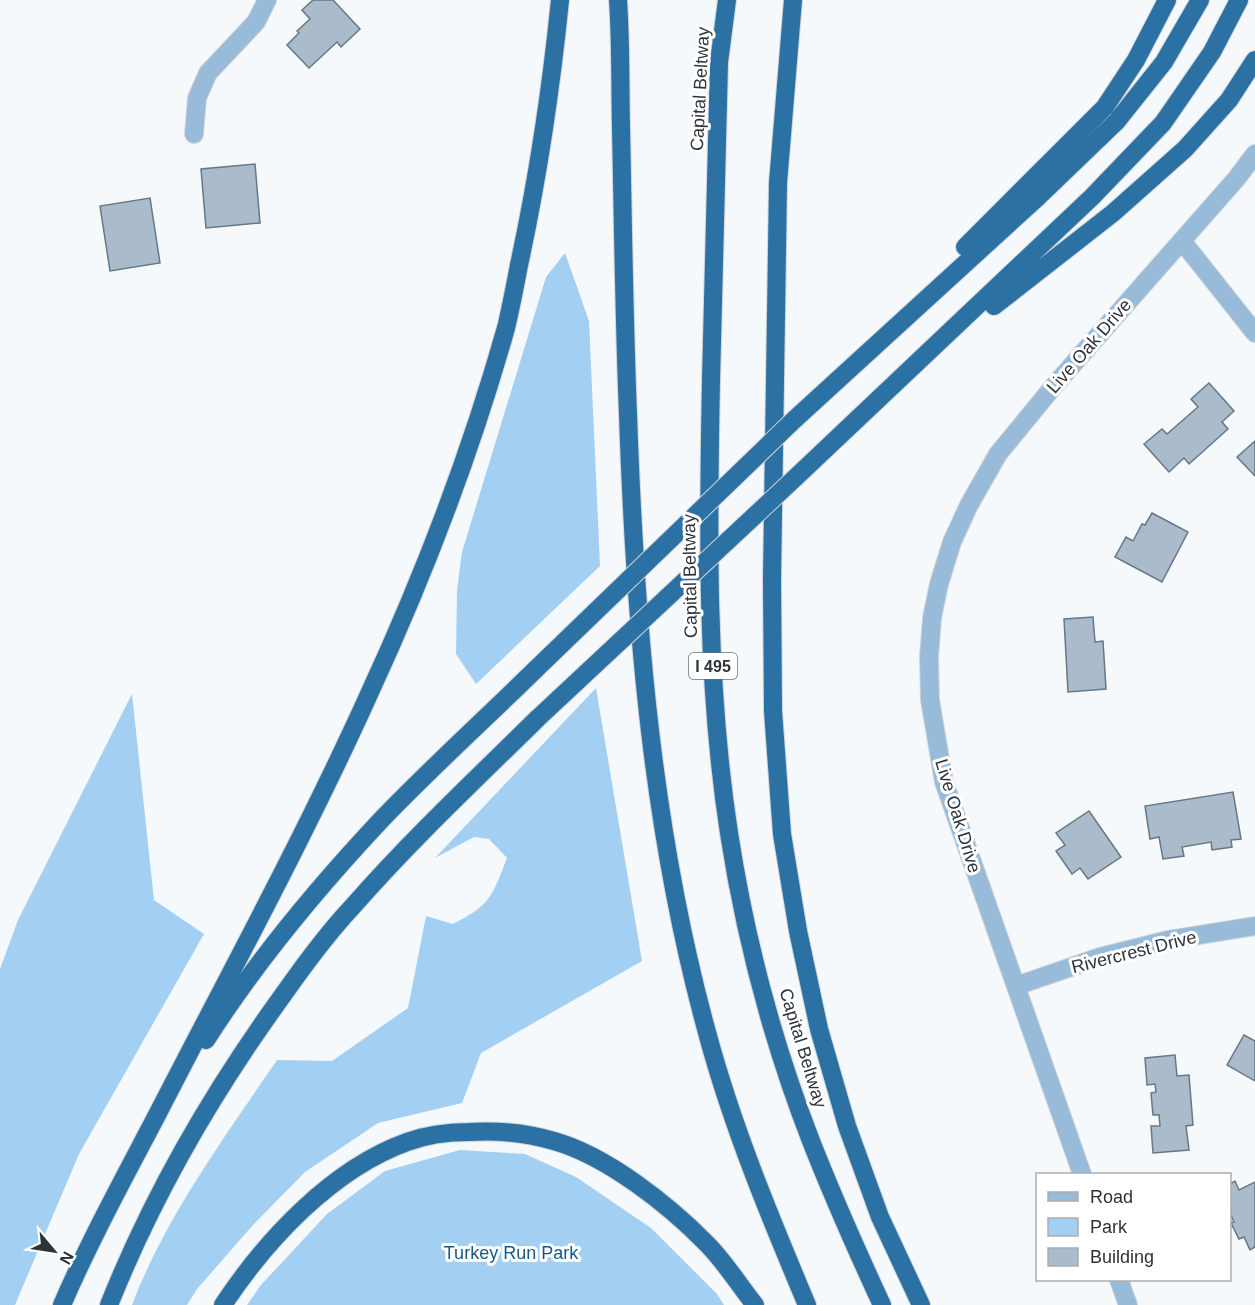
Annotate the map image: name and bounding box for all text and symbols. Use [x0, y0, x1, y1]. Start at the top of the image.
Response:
street label: Capital Beltway [687, 27, 713, 151]
street label: Live Oak Drive [1043, 295, 1135, 397]
street label: Capital Beltway [679, 514, 701, 638]
road number: I 495 [689, 653, 737, 679]
street label: Live Oak Drive [931, 757, 985, 875]
street label: Rivercrest Drive [1069, 927, 1199, 977]
street label: Capital Beltway [775, 986, 831, 1110]
legend [1036, 1173, 1231, 1281]
text: Road [1090, 1187, 1133, 1207]
text: Park [1090, 1217, 1128, 1237]
north arrow [24, 1221, 84, 1281]
park label: Turkey Run Park [444, 1243, 579, 1263]
text: Building [1090, 1247, 1154, 1267]
text: N [56, 1249, 77, 1267]

